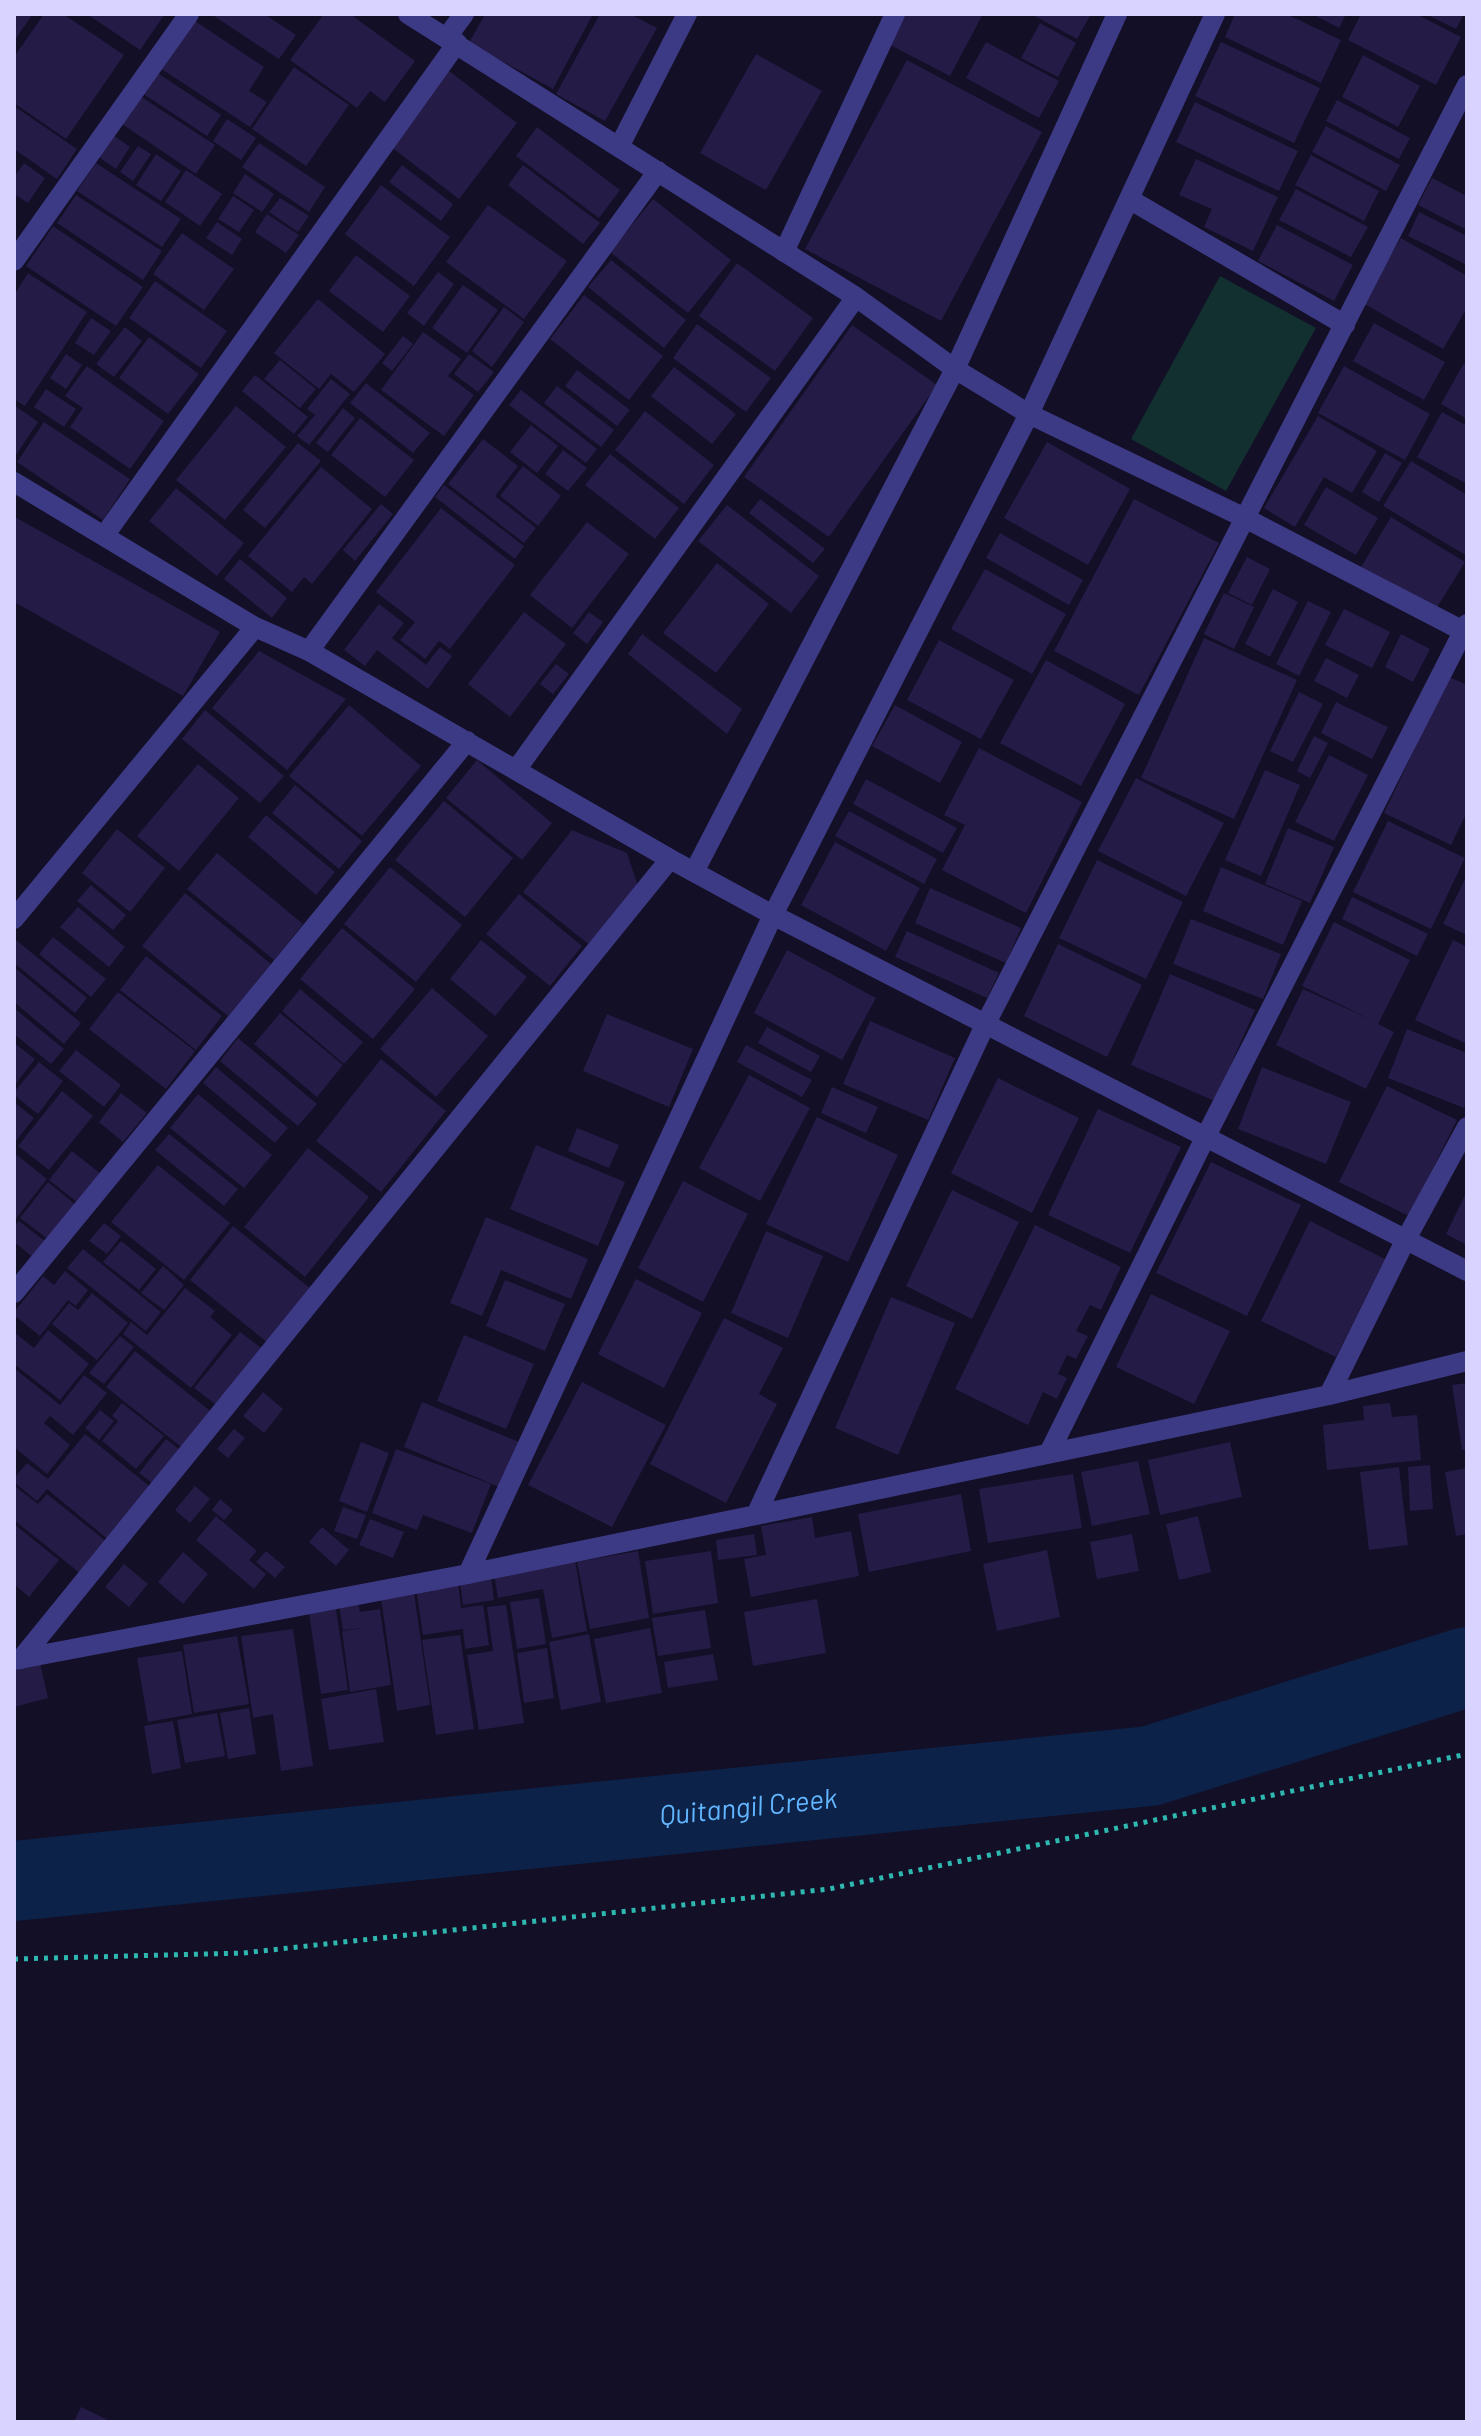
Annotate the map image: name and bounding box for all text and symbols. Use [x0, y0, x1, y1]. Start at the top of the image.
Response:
water label: Quitangil Creek [658, 1780, 839, 1832]

